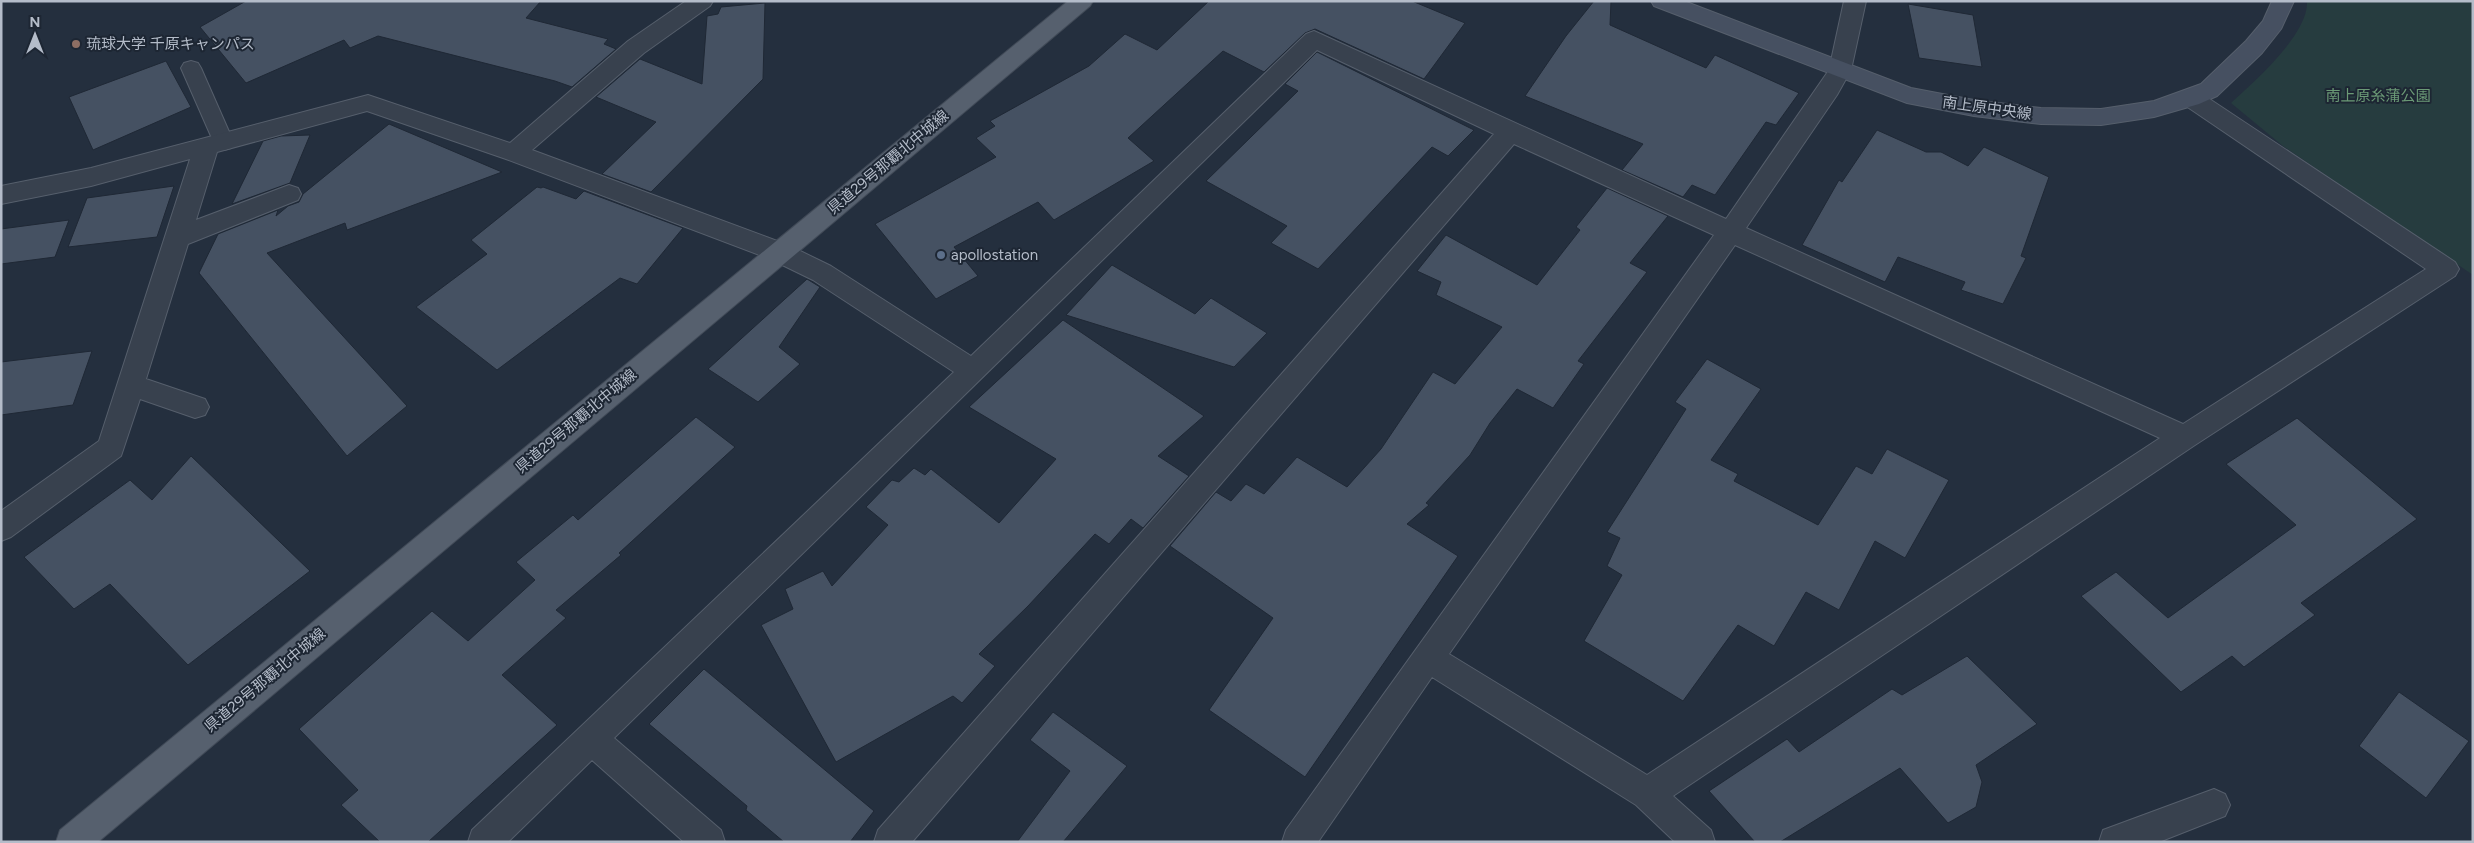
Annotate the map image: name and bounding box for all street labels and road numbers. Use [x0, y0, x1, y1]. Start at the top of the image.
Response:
street label: 南上原中央線 [1941, 93, 2033, 123]
street label: 県道29号那覇北中城線 [824, 106, 952, 218]
street label: 県道29号那覇北中城線 [512, 365, 640, 477]
street label: 県道29号那覇北中城線 [201, 624, 329, 736]

